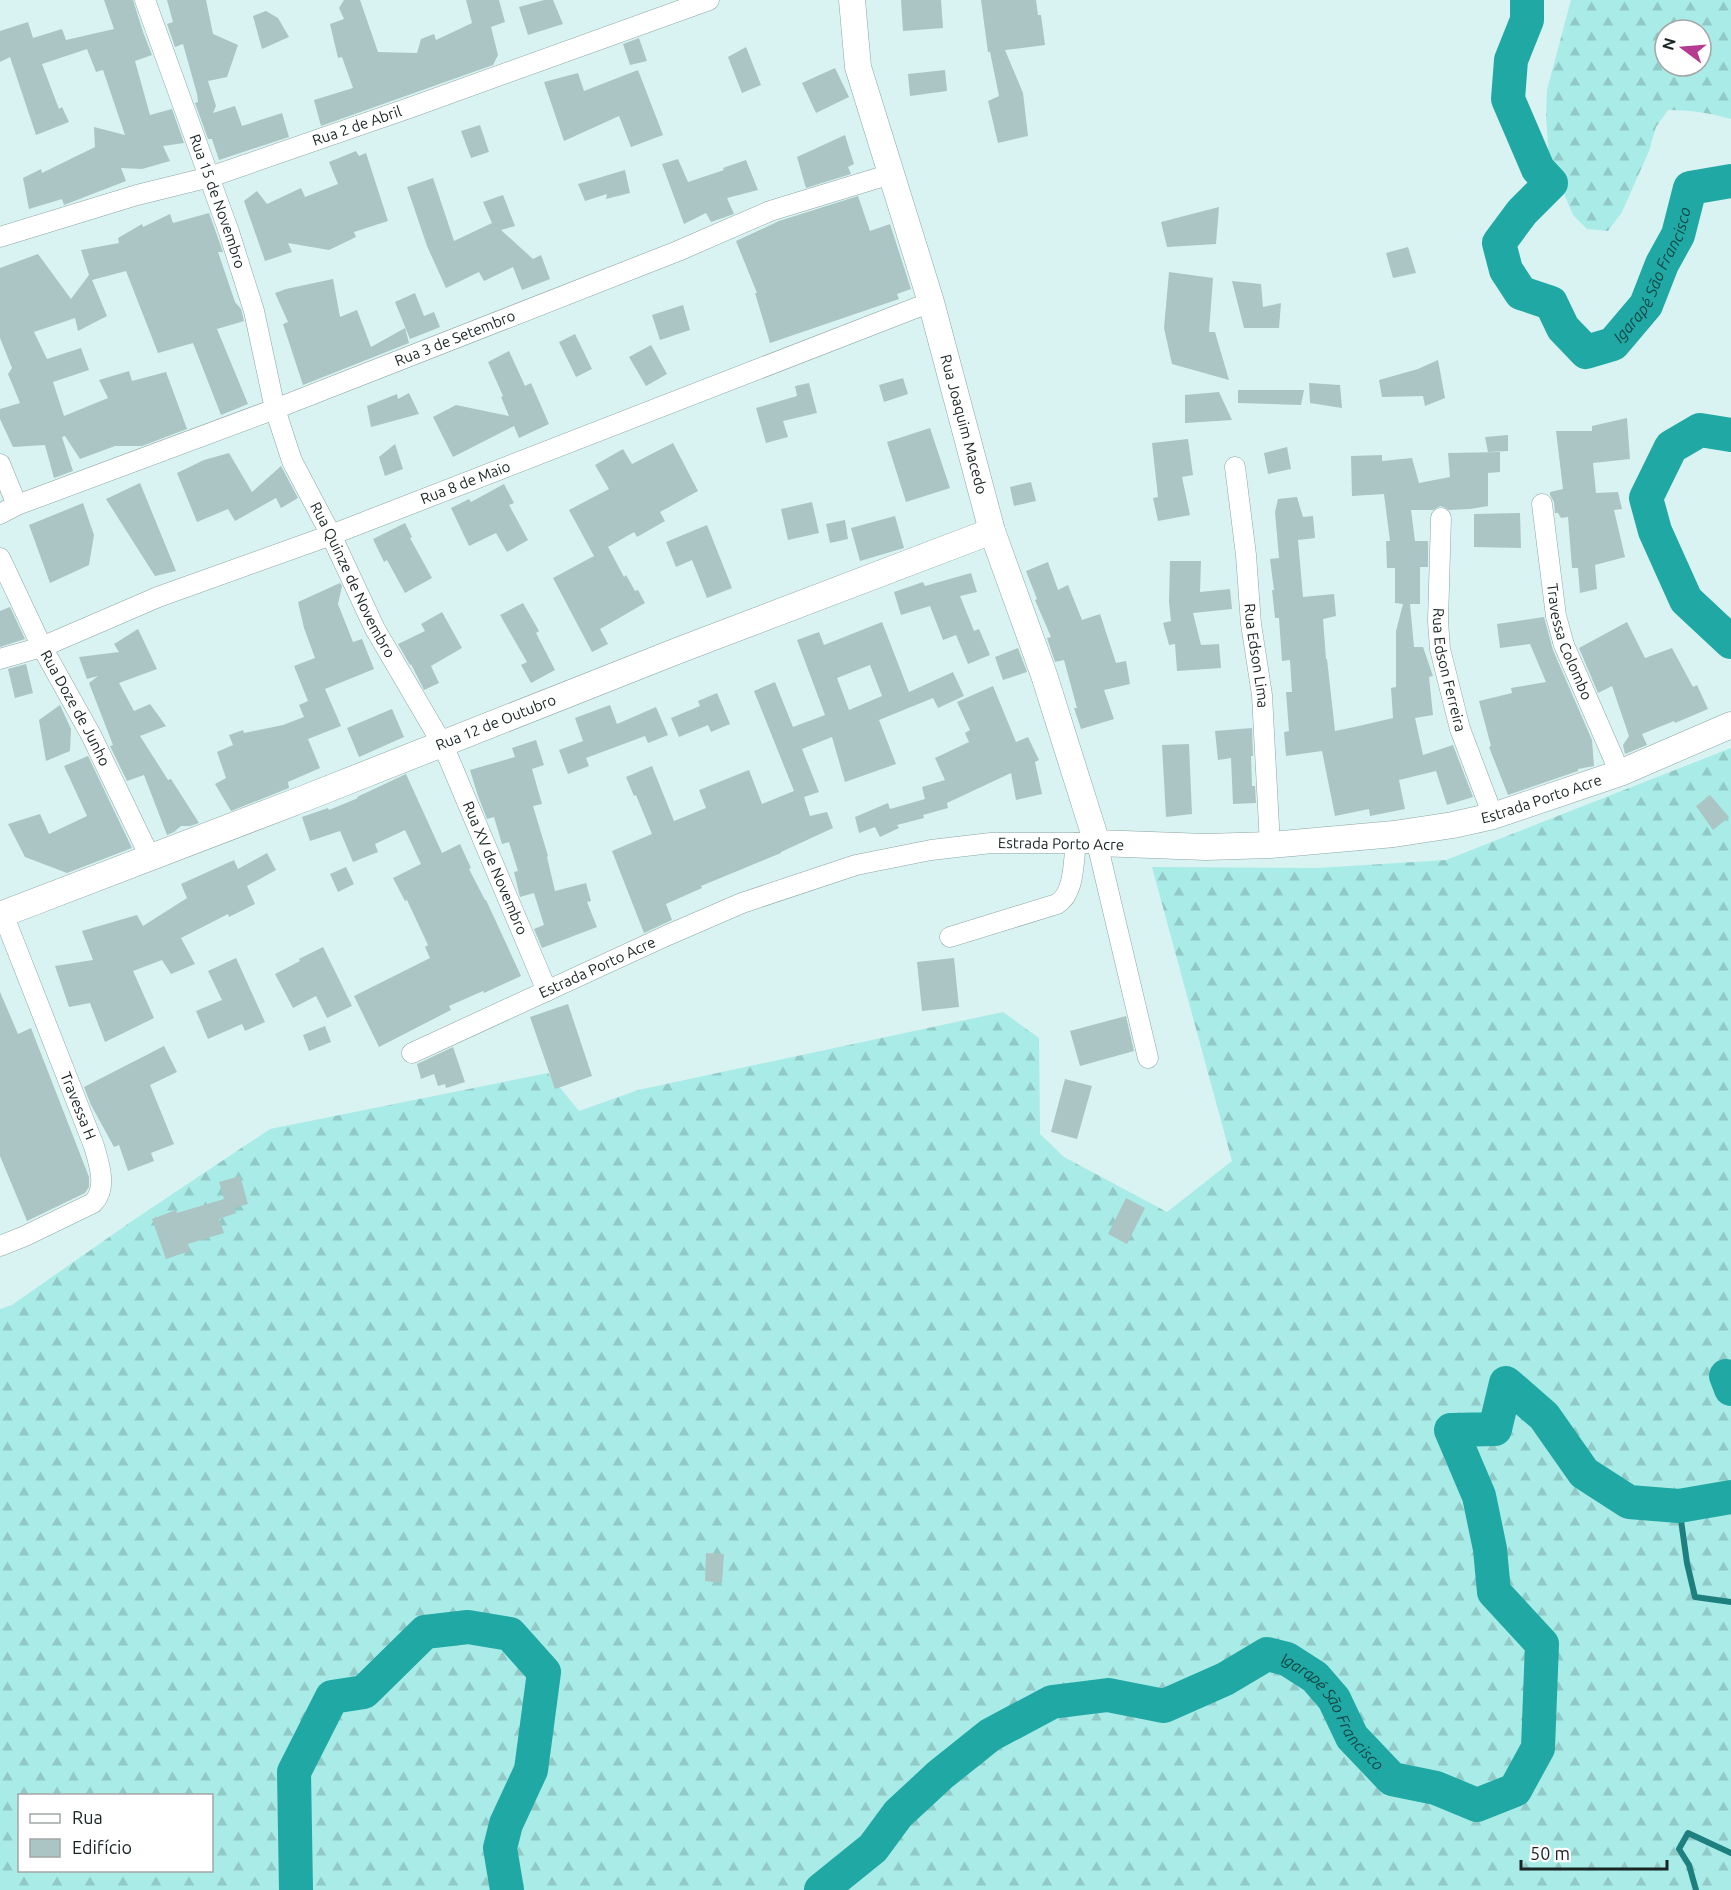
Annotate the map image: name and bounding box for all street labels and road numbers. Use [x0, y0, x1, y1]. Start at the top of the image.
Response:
street label: Rua 2 de Abril [310, 102, 404, 149]
street label: Rua 15 de Novembro [186, 132, 249, 271]
street label: Rua 3 de Setembro [392, 307, 518, 369]
street label: Rua Joaquim Macedo [937, 353, 991, 496]
street label: Rua 8 de Maio [418, 457, 512, 507]
street label: Rua Quinze de Novembro [307, 499, 399, 661]
street label: Travessa Colombo [1544, 582, 1596, 702]
street label: Rua Edson Lima [1242, 603, 1272, 708]
street label: Rua Edson Ferreira [1430, 608, 1469, 733]
street label: Rua Doze de Junho [37, 647, 114, 769]
street label: Rua 12 de Outubro [433, 691, 558, 754]
street label: Estrada Porto Acre [1479, 771, 1604, 826]
street label: Rua XV de Novembro [460, 799, 531, 937]
street label: Estrada Porto Acre [998, 834, 1124, 853]
street label: Estrada Porto Acre [536, 933, 658, 1001]
street label: Travessa H [57, 1070, 100, 1142]

